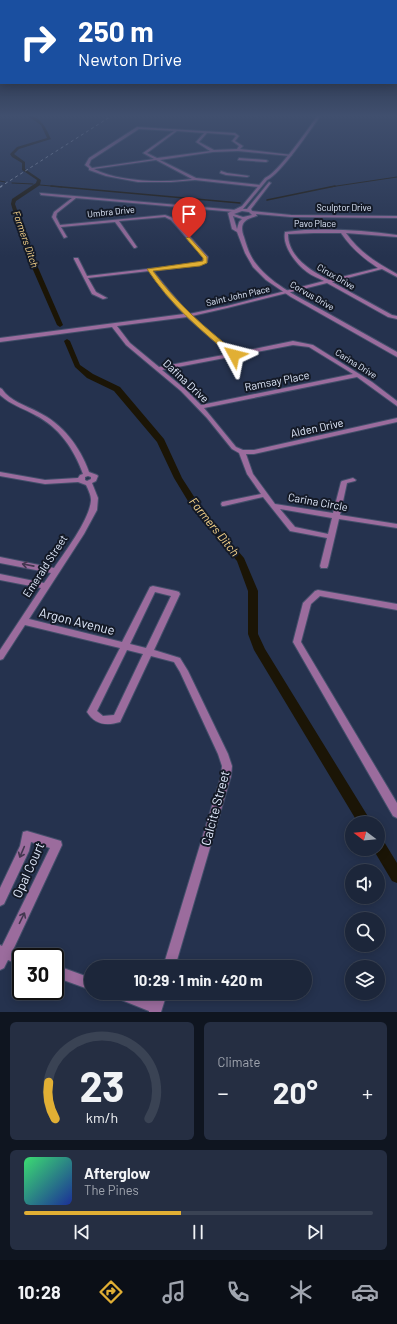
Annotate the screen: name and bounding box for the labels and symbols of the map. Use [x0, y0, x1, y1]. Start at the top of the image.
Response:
pin [172, 197, 206, 238]
street label: Sculptor Drive [317, 202, 372, 213]
street label: Umbra Drive [87, 204, 136, 219]
water label: Farmers Ditch [11, 209, 41, 269]
street label: Pavo Place [294, 218, 336, 229]
street label: Cirux Drive [315, 261, 357, 292]
street label: Corvus Drive [288, 279, 336, 313]
street label: Saint John Place [205, 283, 271, 308]
position arrow [213, 334, 255, 376]
street label: Carina Drive [333, 346, 379, 381]
street label: Dafina Drive [161, 356, 212, 405]
street label: Ramsay Place [243, 368, 311, 393]
street label: Alden Drive [289, 416, 345, 439]
street label: Carina Circle [287, 490, 349, 513]
water label: Farmers Ditch [187, 494, 243, 559]
street label: Emerald Street [20, 532, 70, 599]
one-way arrow [21, 561, 34, 569]
street label: Argon Avenue [37, 604, 117, 638]
street label: Calcite Street [197, 769, 233, 847]
north arrow [345, 816, 385, 856]
street label: Opal Court [9, 840, 47, 900]
one-way arrow [18, 846, 26, 858]
one-way arrow [19, 912, 26, 924]
speed limit sign: 30 [12, 948, 64, 1000]

